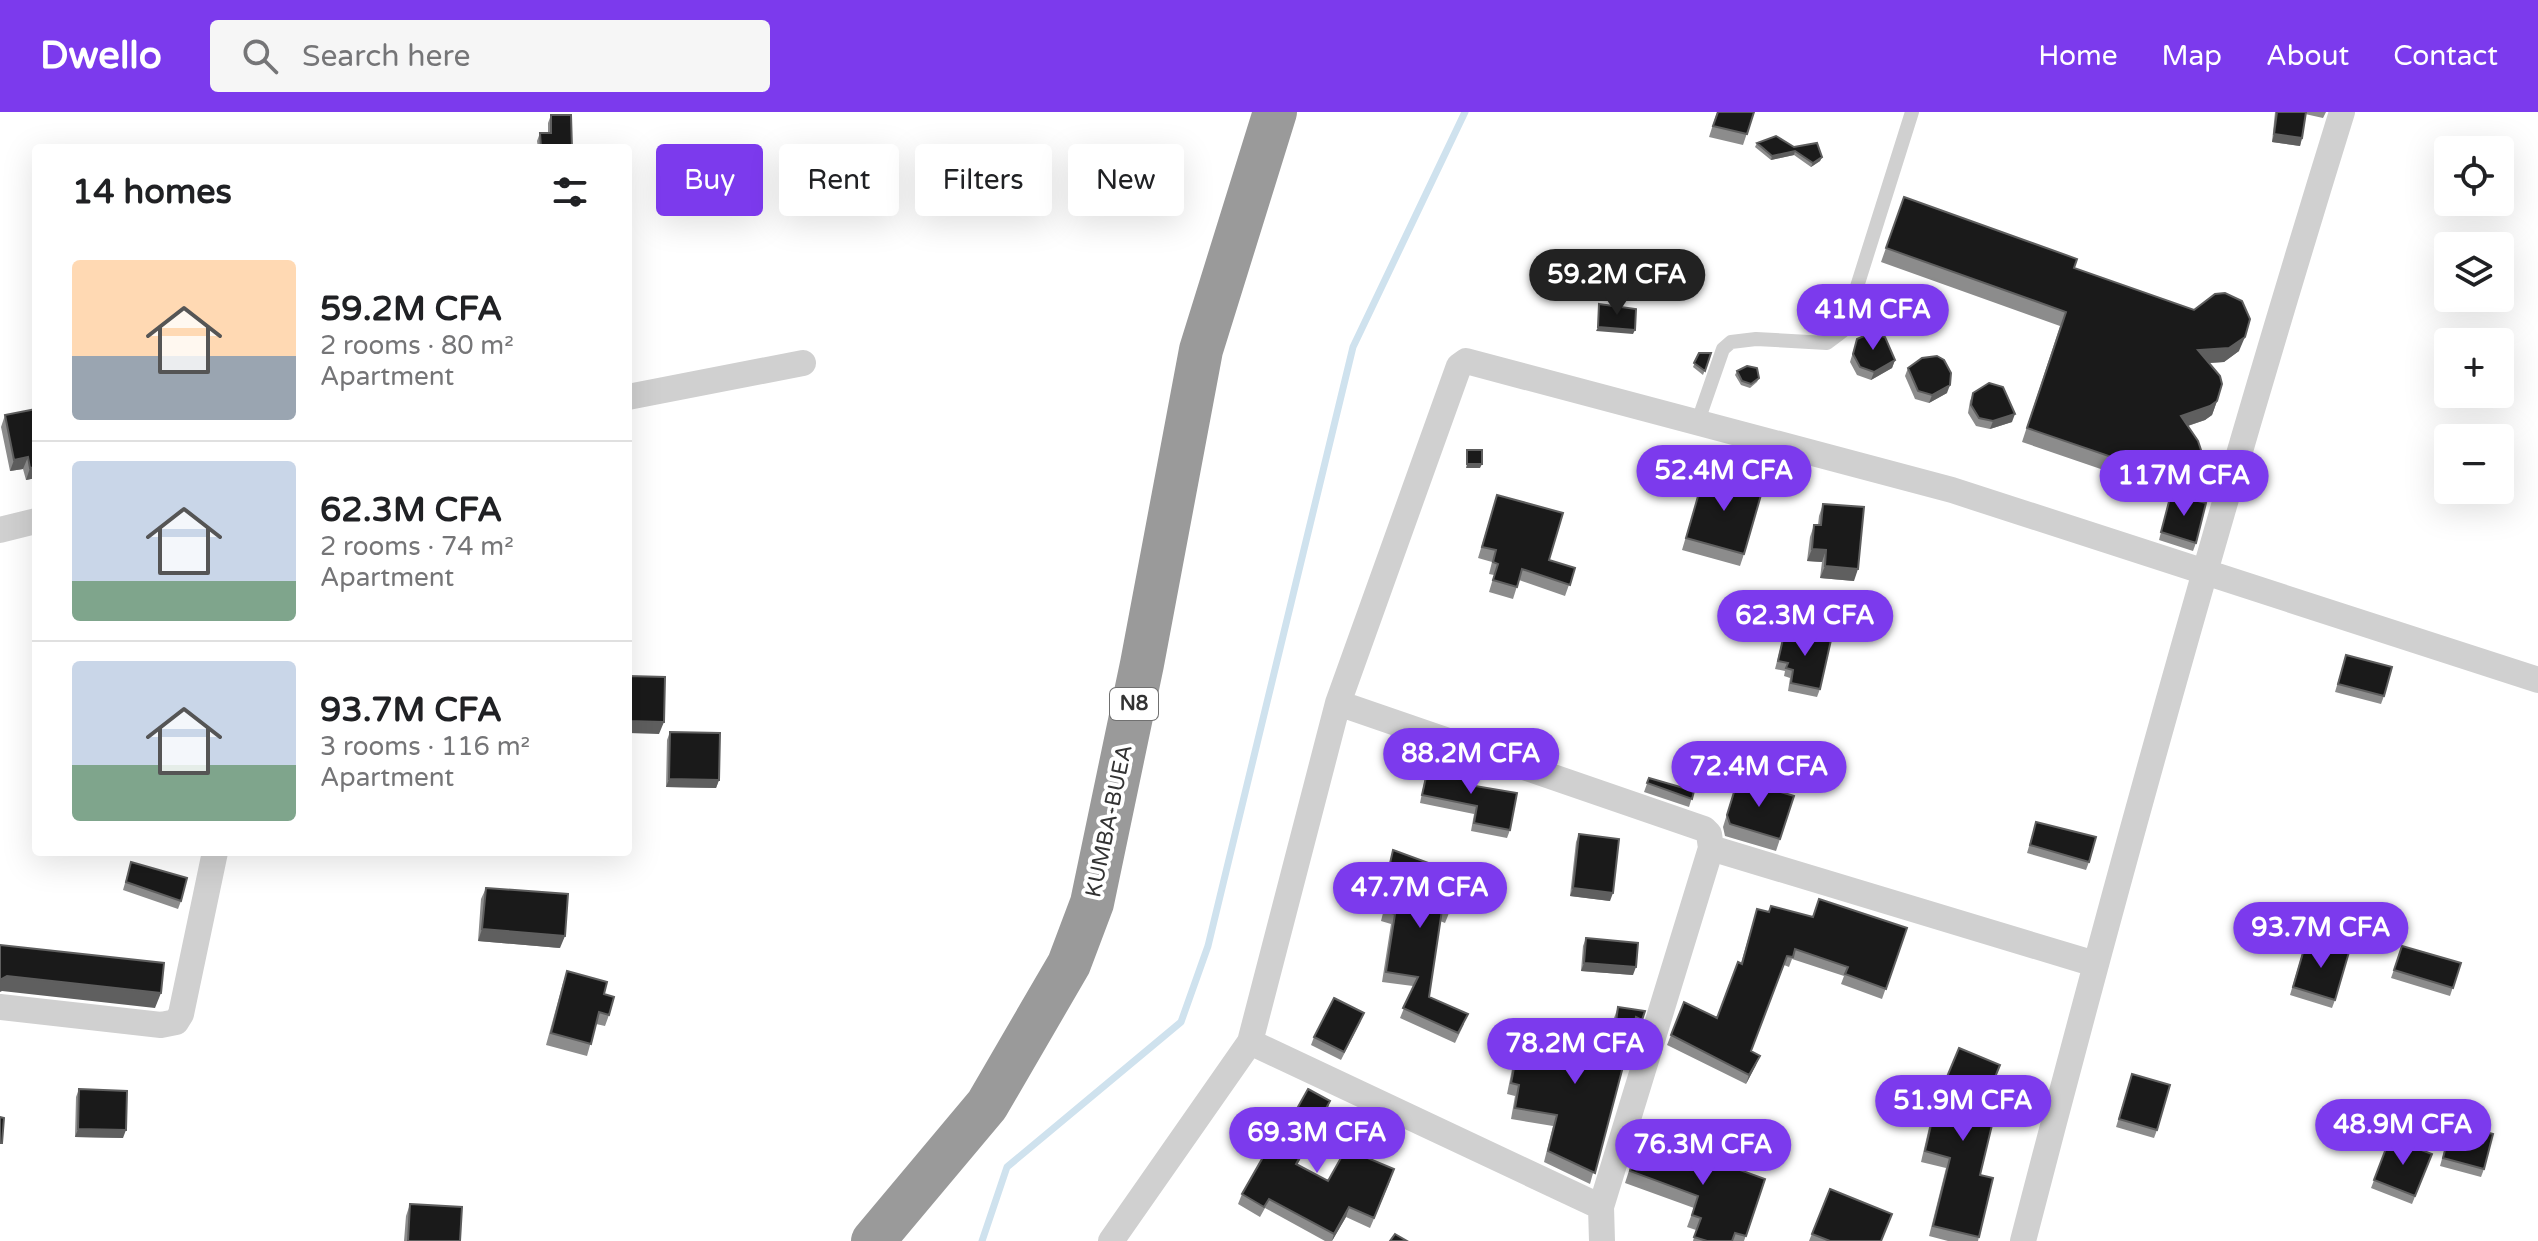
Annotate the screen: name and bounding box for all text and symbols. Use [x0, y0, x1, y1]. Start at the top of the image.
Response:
search box [210, 20, 770, 92]
text: Dwello [40, 33, 162, 79]
icon: search [238, 34, 282, 78]
text: Search here [302, 38, 471, 75]
text: Home [2038, 39, 2118, 73]
text: Map [2162, 39, 2222, 73]
text: About [2266, 39, 2349, 73]
text: Contact [2393, 39, 2498, 73]
map controls [2434, 136, 2514, 504]
button: locate [2434, 136, 2514, 216]
chip: Buy [656, 144, 763, 216]
chip: Rent [779, 144, 899, 216]
chip: Filters [915, 144, 1052, 216]
chip: New [1068, 144, 1184, 216]
icon: filters [548, 170, 592, 214]
text: 14 homes [72, 172, 232, 213]
button: layers [2434, 232, 2514, 312]
pin: 59.2M CFA [1525, 249, 1709, 317]
text: 59.2M CFA [1547, 259, 1687, 290]
pin: 41M CFA [1799, 284, 1947, 352]
text: 59.2M CFA [320, 289, 502, 330]
icon: home [136, 292, 232, 388]
text: 41M CFA [1815, 294, 1931, 325]
button: + [2434, 328, 2514, 408]
text: 2 rooms · 80 m² [320, 330, 514, 361]
text: Apartment [320, 361, 454, 392]
button: − [2434, 424, 2514, 504]
pin: 52.4M CFA [1632, 445, 1816, 513]
pin: 117M CFA [2101, 450, 2267, 518]
text: 52.4M CFA [1654, 455, 1794, 486]
text: 117M CFA [2118, 460, 2250, 491]
text: 62.3M CFA [320, 490, 502, 531]
icon: home [136, 493, 232, 589]
text: 2 rooms · 74 m² [320, 531, 514, 562]
text: Apartment [320, 562, 454, 593]
pin: 62.3M CFA [1713, 590, 1897, 658]
text: 62.3M CFA [1735, 600, 1875, 631]
road number: N8 [1110, 688, 1158, 720]
text: 93.7M CFA [320, 690, 502, 731]
icon: home [136, 693, 232, 789]
pin: 88.2M CFA [1379, 728, 1563, 796]
text: 3 rooms · 116 m² [320, 731, 530, 762]
text: 88.2M CFA [1401, 738, 1541, 769]
pin: 72.4M CFA [1667, 741, 1851, 809]
street label: KUMBA-BUEA [1080, 742, 1138, 900]
text: 72.4M CFA [1689, 751, 1829, 782]
text: Apartment [320, 762, 454, 793]
pin: 47.7M CFA [1328, 862, 1512, 930]
text: 47.7M CFA [1351, 872, 1489, 903]
pin: 93.7M CFA [2229, 902, 2413, 970]
text: 93.7M CFA [2251, 912, 2391, 943]
pin: 78.2M CFA [1483, 1018, 1667, 1086]
text: 78.2M CFA [1505, 1028, 1645, 1059]
pin: 51.9M CFA [1871, 1075, 2055, 1143]
text: 51.9M CFA [1893, 1085, 2033, 1116]
pin: 48.9M CFA [2311, 1099, 2495, 1167]
pin: 69.3M CFA [1225, 1107, 1409, 1175]
text: 48.9M CFA [2333, 1109, 2473, 1140]
text: 69.3M CFA [1247, 1117, 1387, 1148]
pin: 76.3M CFA [1611, 1119, 1795, 1187]
text: 76.3M CFA [1633, 1129, 1773, 1160]

